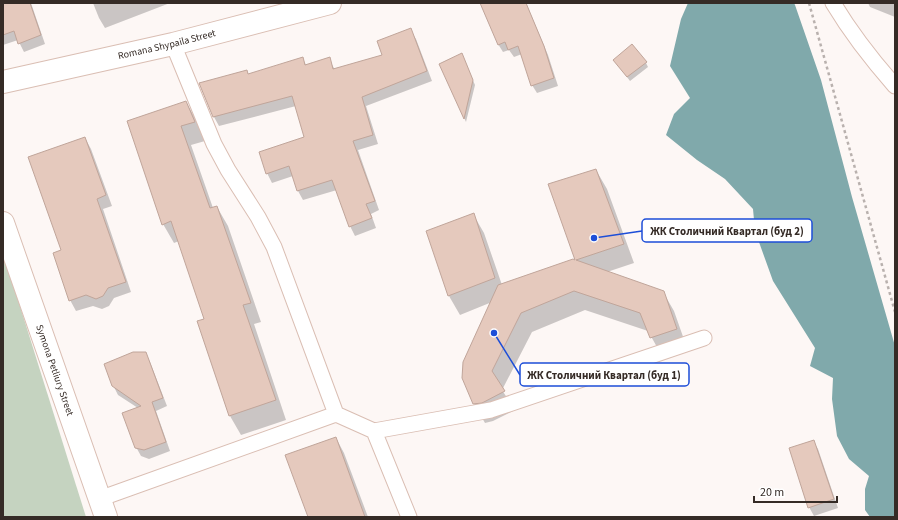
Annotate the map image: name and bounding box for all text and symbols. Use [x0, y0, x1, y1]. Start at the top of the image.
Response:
street label: Romana Shypaila Street [117, 26, 218, 63]
callout: ЖК Столичний Квартал (буд 2) [642, 219, 812, 242]
text: ЖК Столичний Квартал (буд 2) [650, 224, 804, 239]
street label: Symona Petliury Street [32, 323, 77, 418]
callout: ЖК Столичний Квартал (буд 1) [520, 363, 689, 386]
text: ЖК Столичний Квартал (буд 1) [527, 368, 681, 383]
scale bar [754, 478, 837, 504]
text: 20 m [760, 484, 784, 501]

